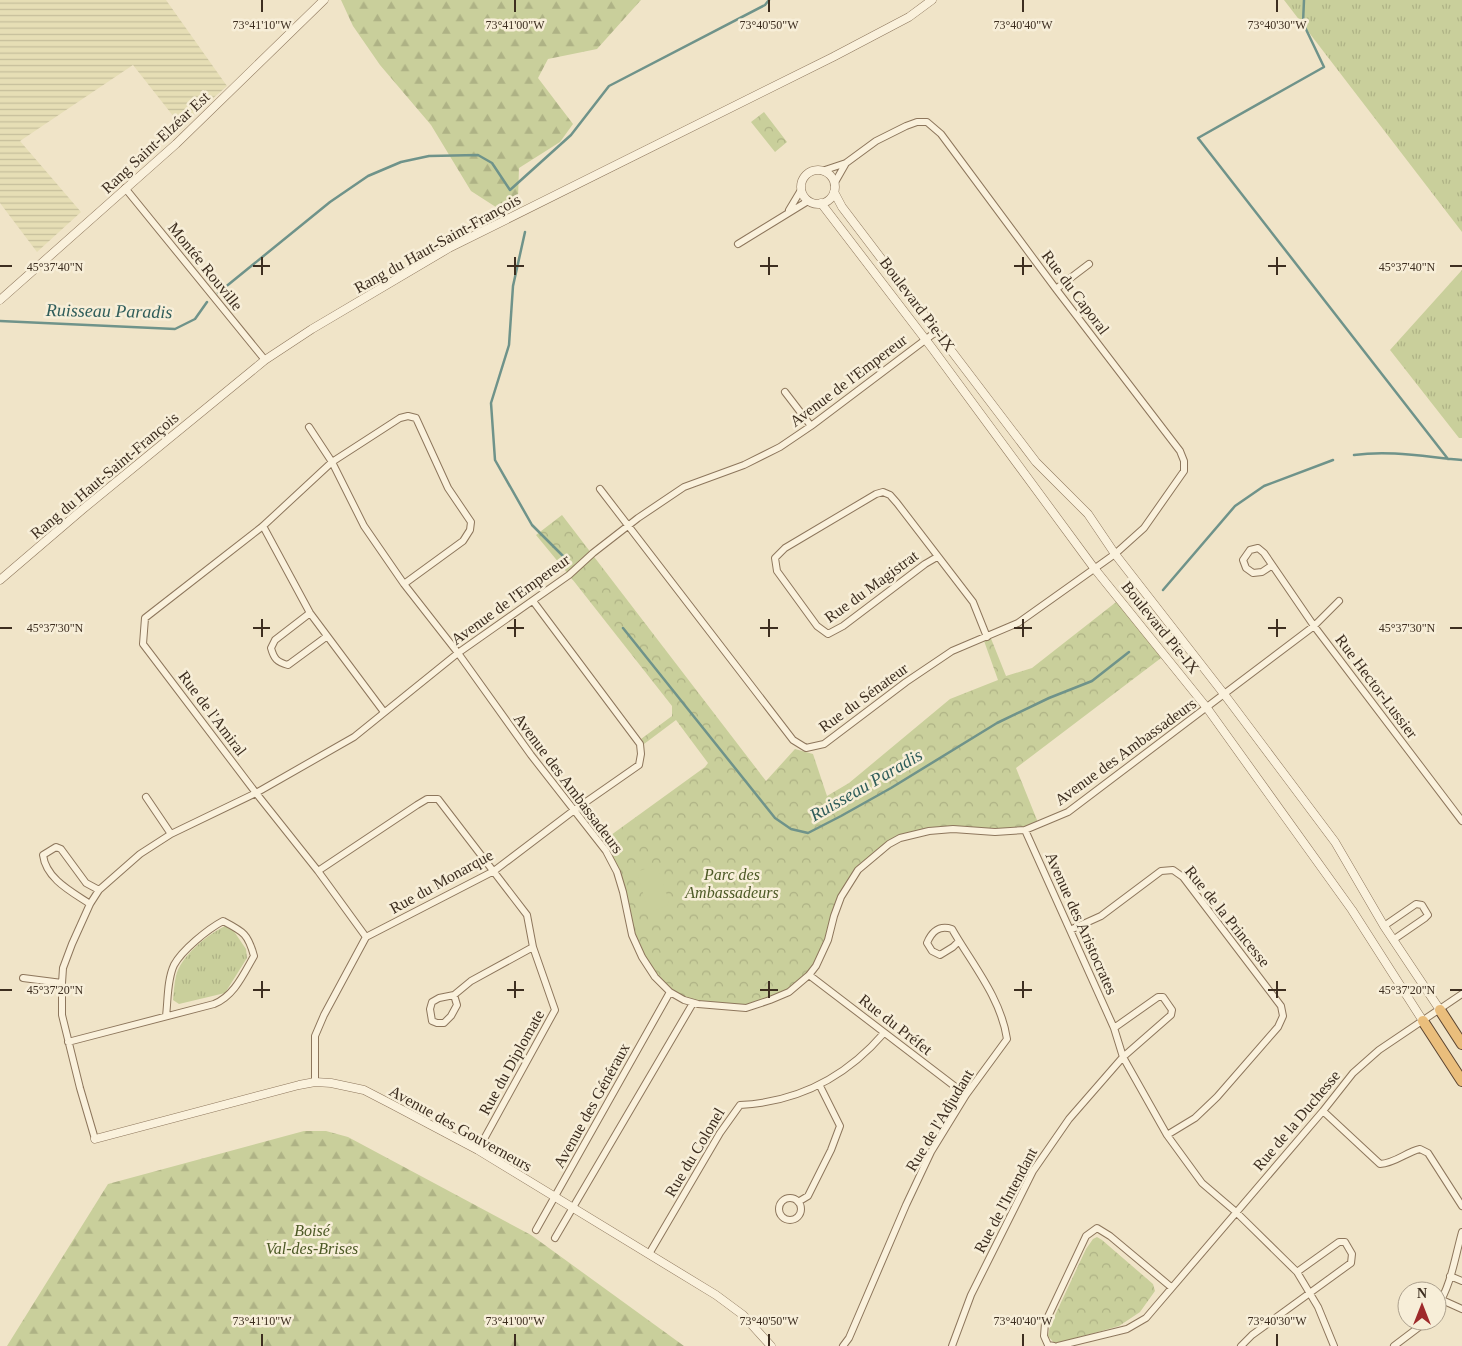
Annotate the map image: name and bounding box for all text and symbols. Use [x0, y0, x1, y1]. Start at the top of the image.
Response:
text: 73°41'10"W [232, 18, 292, 32]
text: 73°41'00"W [485, 18, 545, 32]
text: 73°40'50"W [739, 18, 799, 32]
text: 73°40'40"W [993, 18, 1053, 32]
text: 73°40'30"W [1247, 18, 1307, 32]
street label: Rang Saint-Elzéar Est [98, 88, 214, 197]
street label: Rang du Haut-Saint-François [351, 191, 524, 297]
street label: Montée Rouville [165, 219, 246, 314]
street label: Rue du Caporal [1038, 247, 1113, 339]
street label: Boulevard Pie-IX [877, 254, 959, 355]
text: 45°37'40"N [27, 260, 84, 274]
text: 45°37'40"N [1379, 260, 1436, 274]
water label: Ruisseau Paradis [45, 300, 172, 322]
street label: Avenue de l'Empereur [786, 330, 911, 431]
street label: Rang du Haut-Saint-François [27, 409, 182, 543]
street label: Rue du Magistrat [821, 547, 922, 627]
street label: Avenue de l'Empereur [448, 550, 574, 649]
street label: Boulevard Pie-IX [1118, 578, 1203, 677]
text: 45°37'30"N [27, 621, 84, 635]
text: 45°37'30"N [1379, 621, 1436, 635]
street label: Rue Hector-Lussier [1332, 631, 1422, 742]
street label: Rue du Sénateur [816, 659, 912, 735]
street label: Rue de l'Amiral [175, 668, 250, 759]
street label: Avenue des Ambassadeurs [1051, 694, 1199, 808]
street label: Avenue des Ambassadeurs [511, 710, 627, 856]
water label: Ruisseau Paradis [805, 745, 926, 826]
street label: Rue du Monarque [387, 846, 496, 918]
street label: Avenue des Aristocrates [1042, 849, 1121, 997]
street label: Rue de la Princesse [1182, 862, 1274, 970]
park label: Parc des Ambassadeurs [684, 866, 779, 901]
text: 45°37'20"N [27, 983, 84, 997]
text: 45°37'20"N [1379, 983, 1436, 997]
street label: Rue du Préfet [856, 991, 936, 1059]
street label: Rue du Diplomate [476, 1007, 548, 1118]
street label: Avenue des Généraux [550, 1040, 633, 1171]
street label: Rue de l'Adjudant [902, 1066, 978, 1175]
street label: Rue de la Duchesse [1249, 1067, 1343, 1174]
street label: Avenue des Gouverneurs [386, 1082, 535, 1175]
street label: Rue du Colonel [661, 1104, 728, 1200]
street label: Rue de l'Intendant [971, 1144, 1041, 1256]
park label: Boisé Val-des-Brises [266, 1222, 358, 1257]
north arrow [1397, 1281, 1447, 1331]
text: N [1417, 1286, 1427, 1301]
text: 73°41'10"W [232, 1314, 292, 1328]
text: 73°41'00"W [485, 1314, 545, 1328]
text: 73°40'50"W [739, 1314, 799, 1328]
text: 73°40'40"W [993, 1314, 1053, 1328]
text: 73°40'30"W [1247, 1314, 1307, 1328]

